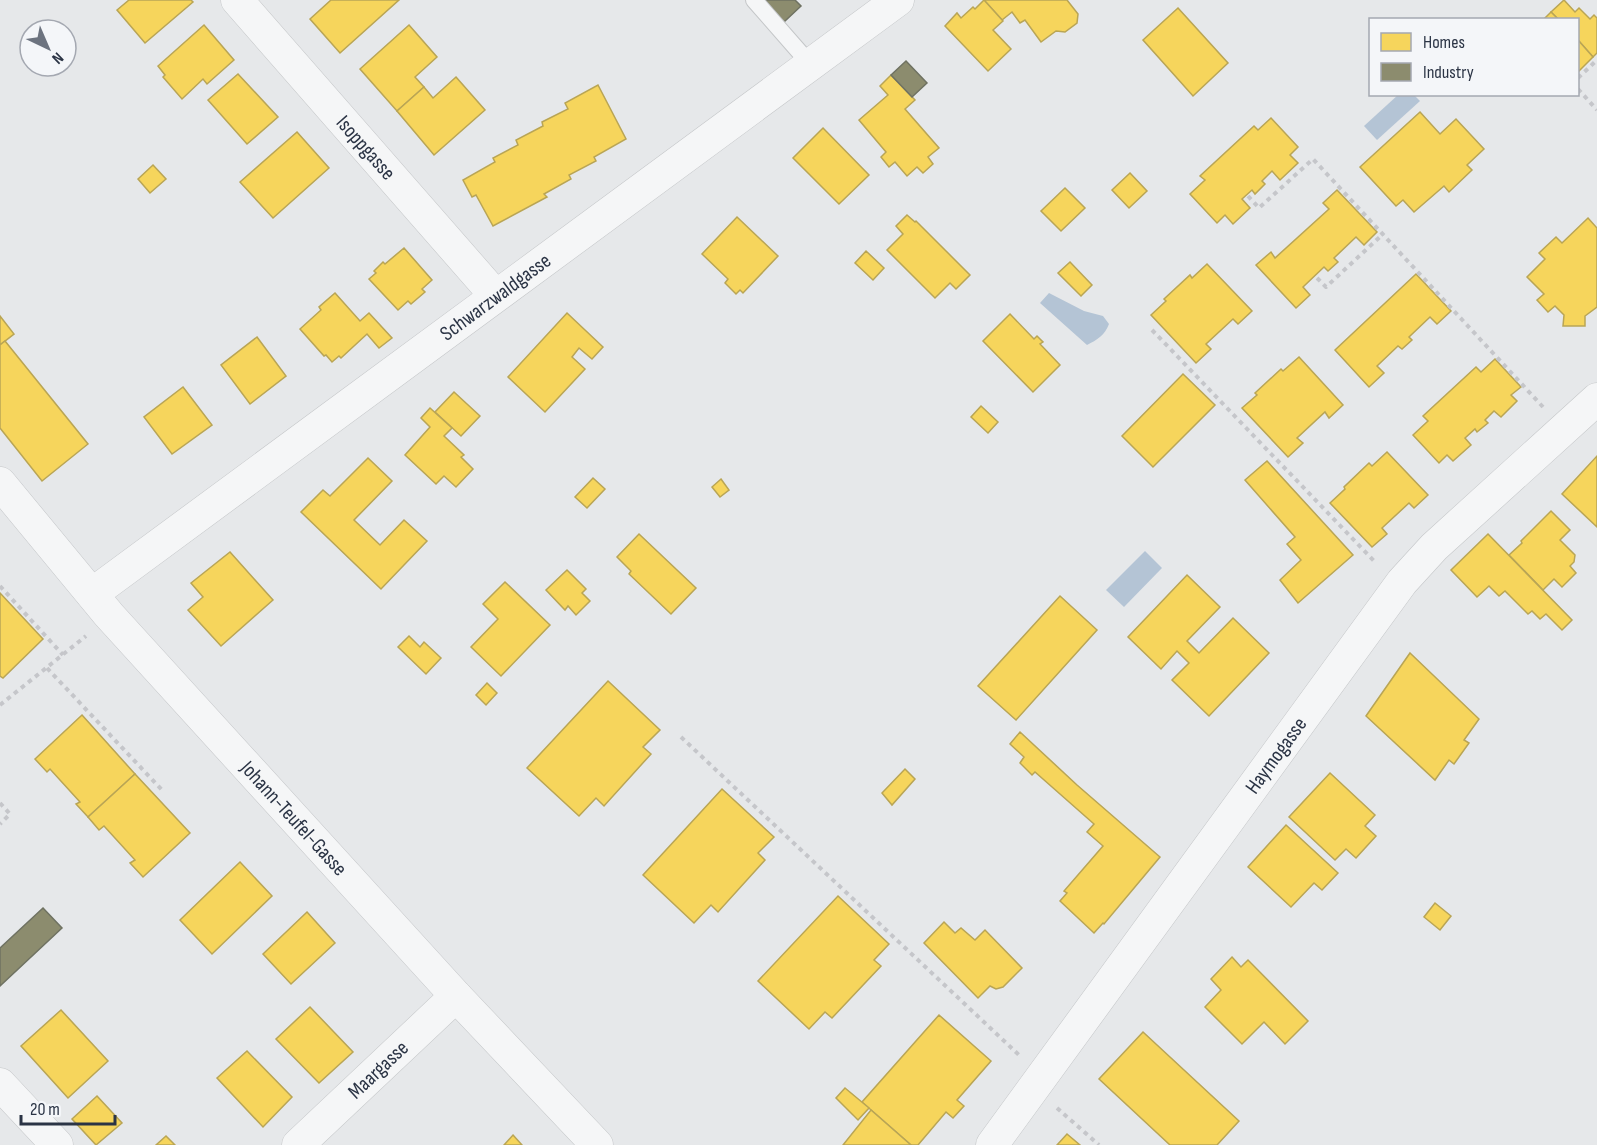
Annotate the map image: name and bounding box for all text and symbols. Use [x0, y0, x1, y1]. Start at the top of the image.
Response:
north arrow [18, 18, 78, 78]
legend [1369, 18, 1579, 96]
text: Homes [1423, 32, 1465, 53]
text: N [48, 48, 67, 68]
text: Industry [1423, 62, 1474, 83]
street label: Isoppgasse [331, 110, 401, 185]
street label: Schwarzwaldgasse [435, 248, 556, 346]
street label: Haymogasse [1240, 712, 1312, 798]
street label: Johann-Teufel-Gasse [235, 755, 353, 881]
street label: Maargasse [343, 1035, 413, 1104]
scale bar [21, 1088, 116, 1126]
text: 20 m [30, 1099, 60, 1120]

